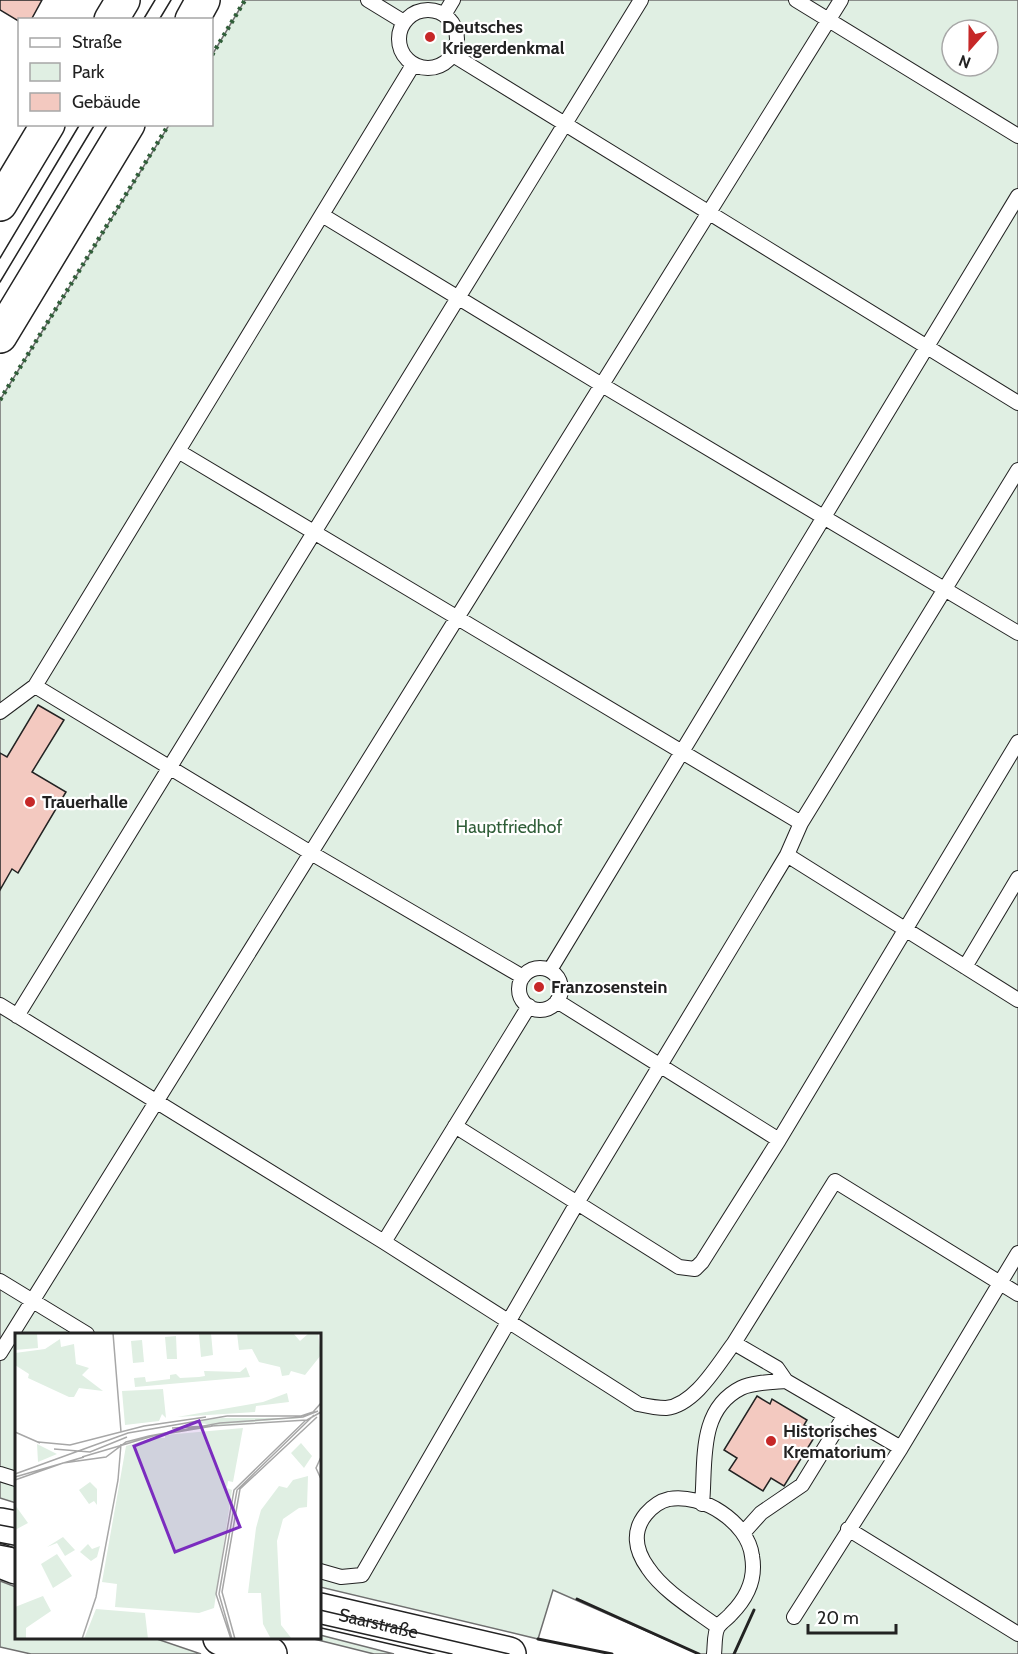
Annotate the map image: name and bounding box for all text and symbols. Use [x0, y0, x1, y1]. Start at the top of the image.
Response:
place label: Deutsches Kriegerdenkmal [442, 16, 565, 59]
legend [18, 18, 213, 126]
north arrow [940, 18, 1000, 78]
marker: Deutsches Kriegerdenkmal [423, 30, 437, 44]
text: Straße [72, 31, 122, 53]
text: N [956, 51, 973, 72]
text: Park [72, 61, 105, 83]
text: Gebäude [72, 91, 141, 113]
place label: Trauerhalle [42, 791, 128, 813]
marker: Trauerhalle [23, 795, 37, 809]
park label: Hauptfriedhof [456, 816, 562, 838]
place label: Franzosenstein [551, 976, 667, 998]
marker: Franzosenstein [532, 980, 546, 994]
inset map [15, 1333, 321, 1639]
place label: Historisches Krematorium [783, 1420, 886, 1463]
marker: Historisches Krematorium [764, 1434, 778, 1448]
scale bar [808, 1597, 896, 1635]
street label: Saarstraße [337, 1604, 420, 1643]
text: 20 m [817, 1607, 859, 1629]

